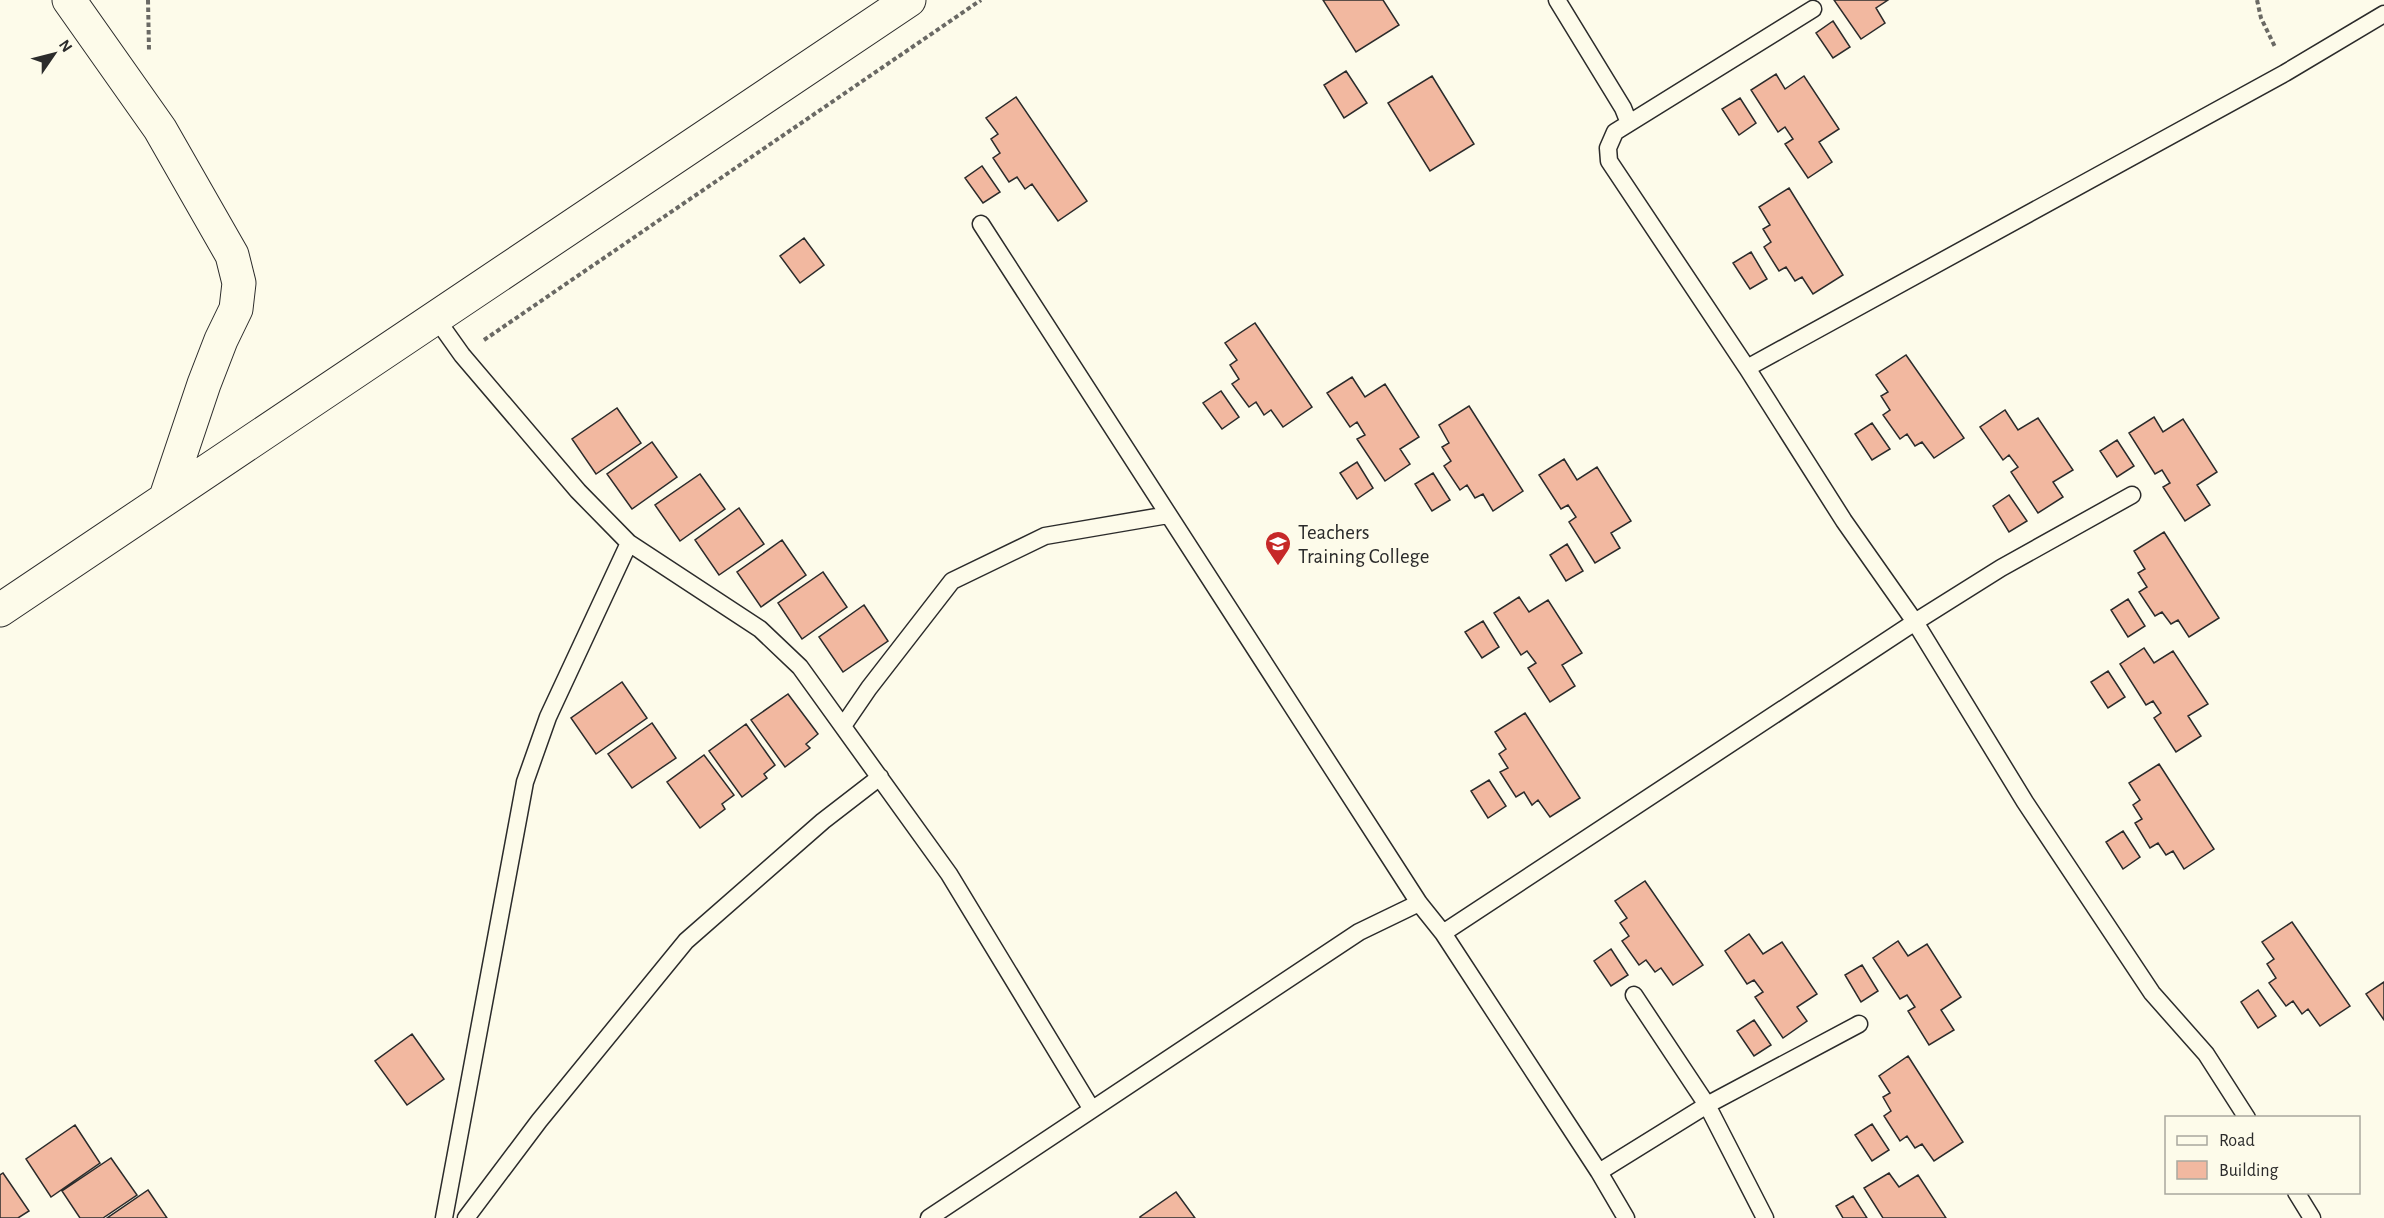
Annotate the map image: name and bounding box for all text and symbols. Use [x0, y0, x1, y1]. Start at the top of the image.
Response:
north arrow [24, 24, 84, 84]
text: N [56, 37, 75, 55]
place label: Teachers Training College [1298, 522, 1429, 567]
school or university icon: Teachers Training College [1263, 529, 1293, 567]
legend [2165, 1116, 2360, 1194]
text: Road [2219, 1132, 2255, 1150]
text: Building [2219, 1162, 2279, 1180]

